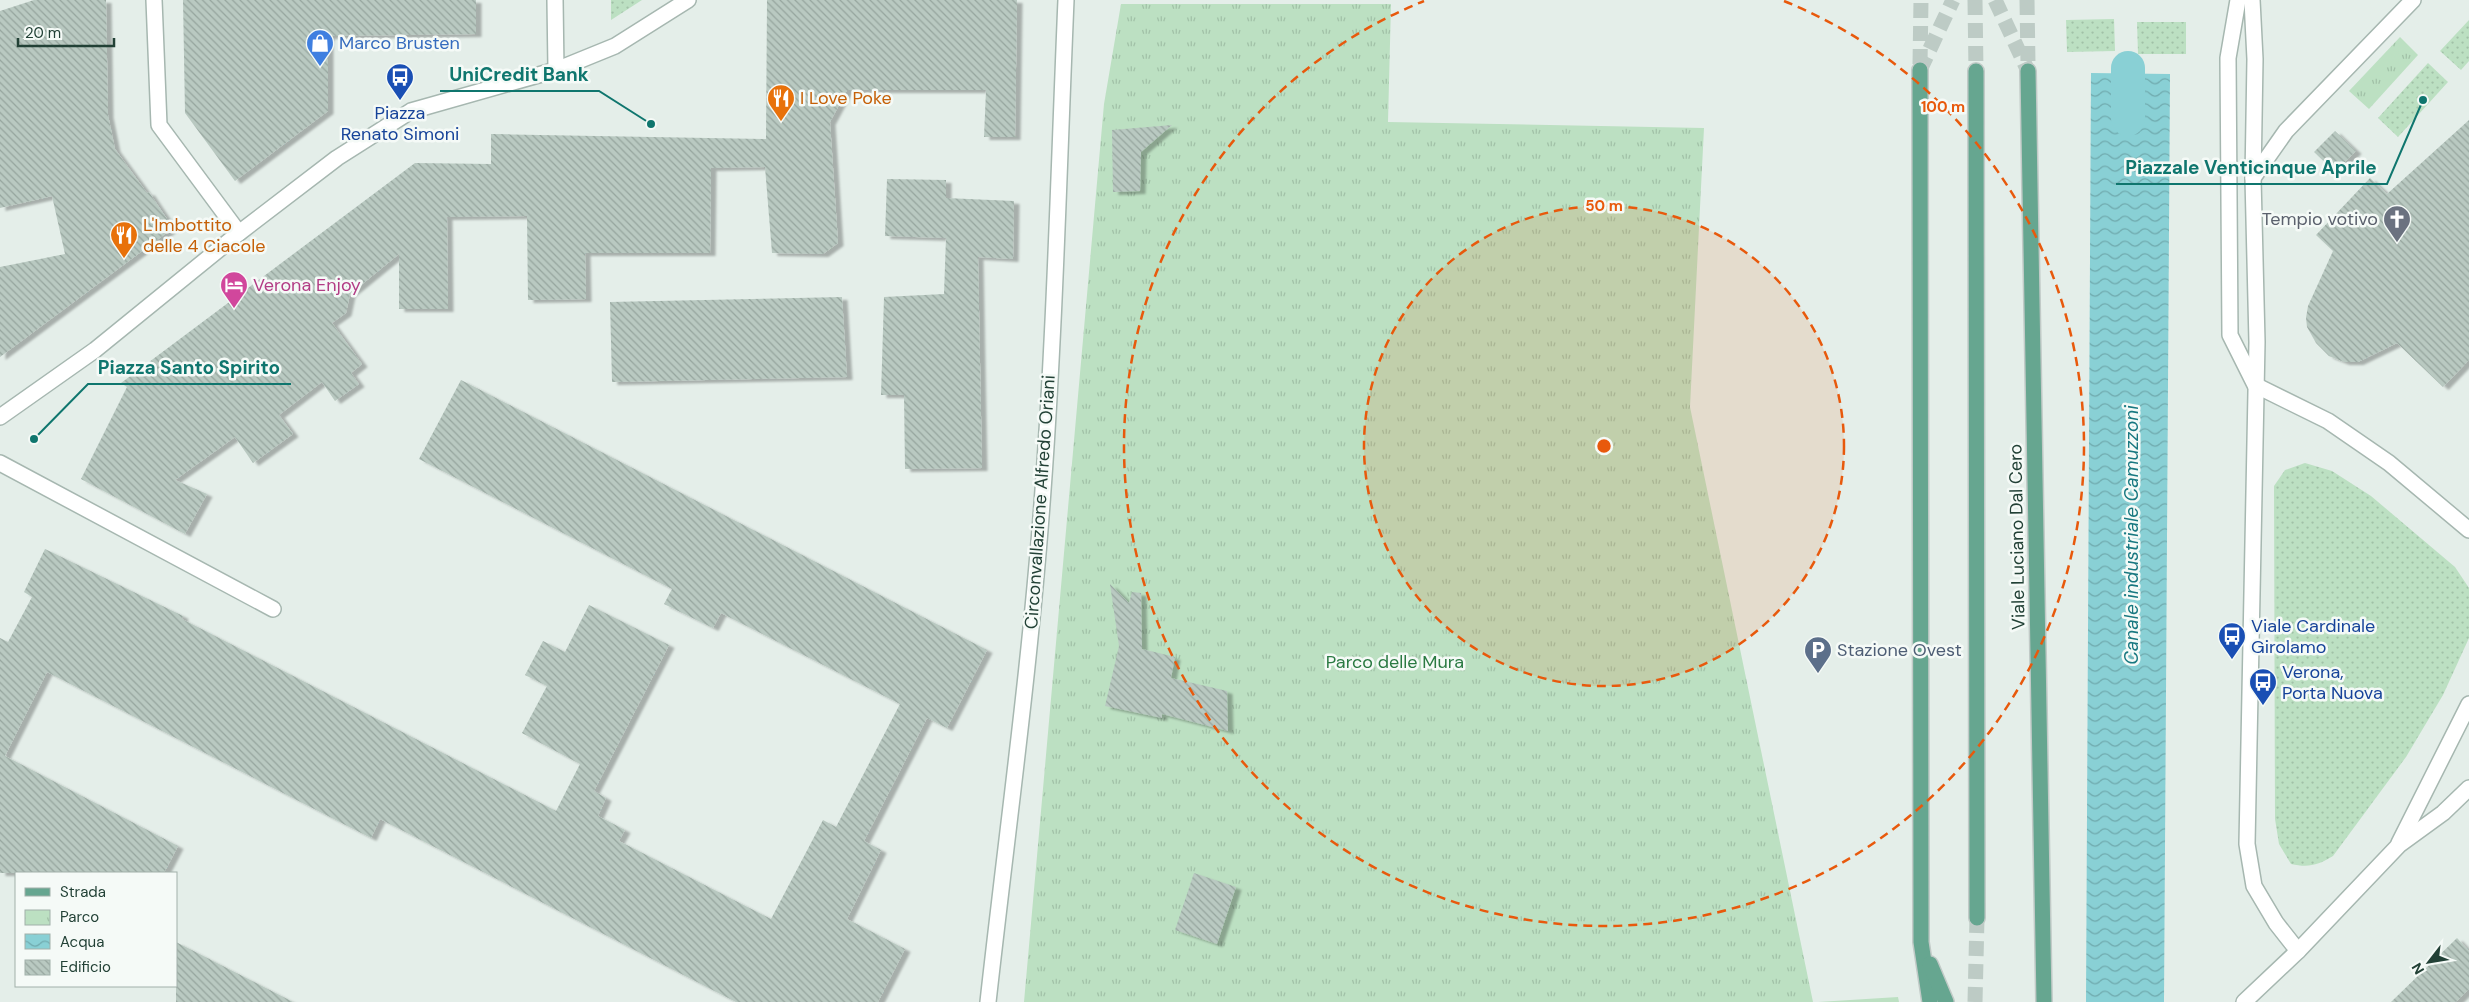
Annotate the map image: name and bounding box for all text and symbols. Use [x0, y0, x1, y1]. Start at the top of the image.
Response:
scale bar [18, 15, 114, 47]
text: 20 m [25, 23, 61, 43]
shop icon: Marco Brusten [305, 28, 335, 67]
place label: Marco Brusten [339, 31, 460, 55]
callout: UniCredit Bank [440, 57, 599, 91]
bus stop icon: Piazza Renato Simoni [385, 62, 415, 101]
text: UniCredit Bank [449, 62, 589, 87]
restaurant icon: I Love Poke [766, 83, 796, 122]
place label: I Love Poke [800, 86, 892, 110]
text: 100 m [1921, 97, 1965, 117]
place label: Piazza Renato Simoni [341, 101, 459, 146]
callout: Piazzale Venticinque Aprile [2116, 150, 2387, 184]
text: Piazzale Venticinque Aprile [2125, 155, 2377, 180]
text: 50 m [1585, 196, 1623, 216]
church icon: Tempio votivo [2382, 204, 2412, 243]
place label: Tempio votivo [2262, 207, 2378, 231]
place label: L'Imbottito delle 4 Ciacole [143, 213, 266, 258]
restaurant icon: L'Imbottito delle 4 Ciacole [109, 220, 139, 259]
hotel icon: Verona Enjoy [219, 270, 249, 309]
place label: Verona Enjoy [253, 273, 361, 297]
callout: Piazza Santo Spirito [88, 350, 291, 384]
text: Piazza Santo Spirito [98, 355, 280, 380]
street label: Circonvallazione Alfredo Oriani [1019, 374, 1061, 630]
water label: Canale industriale Camuzzoni [2119, 405, 2144, 665]
centre of rings [1595, 437, 1613, 455]
street label: Viale Luciano Dal Cero [2003, 444, 2031, 630]
place label: Viale Cardinale Girolamo [2251, 614, 2375, 659]
bus stop icon: Viale Cardinale Girolamo [2217, 621, 2247, 660]
parking icon: Stazione Ovest [1803, 635, 1833, 674]
place label: Stazione Ovest [1837, 638, 1962, 662]
park label: Parco delle Mura [1326, 650, 1464, 674]
place label: Verona, Porta Nuova [2282, 660, 2383, 705]
bus stop icon: Verona, Porta Nuova [2248, 667, 2278, 706]
legend [15, 872, 178, 987]
text: Strada [60, 882, 106, 902]
text: Parco [60, 907, 99, 927]
text: Acqua [60, 932, 104, 952]
north arrow [2404, 937, 2454, 987]
text: Edificio [60, 957, 111, 977]
text: N [2408, 960, 2428, 978]

